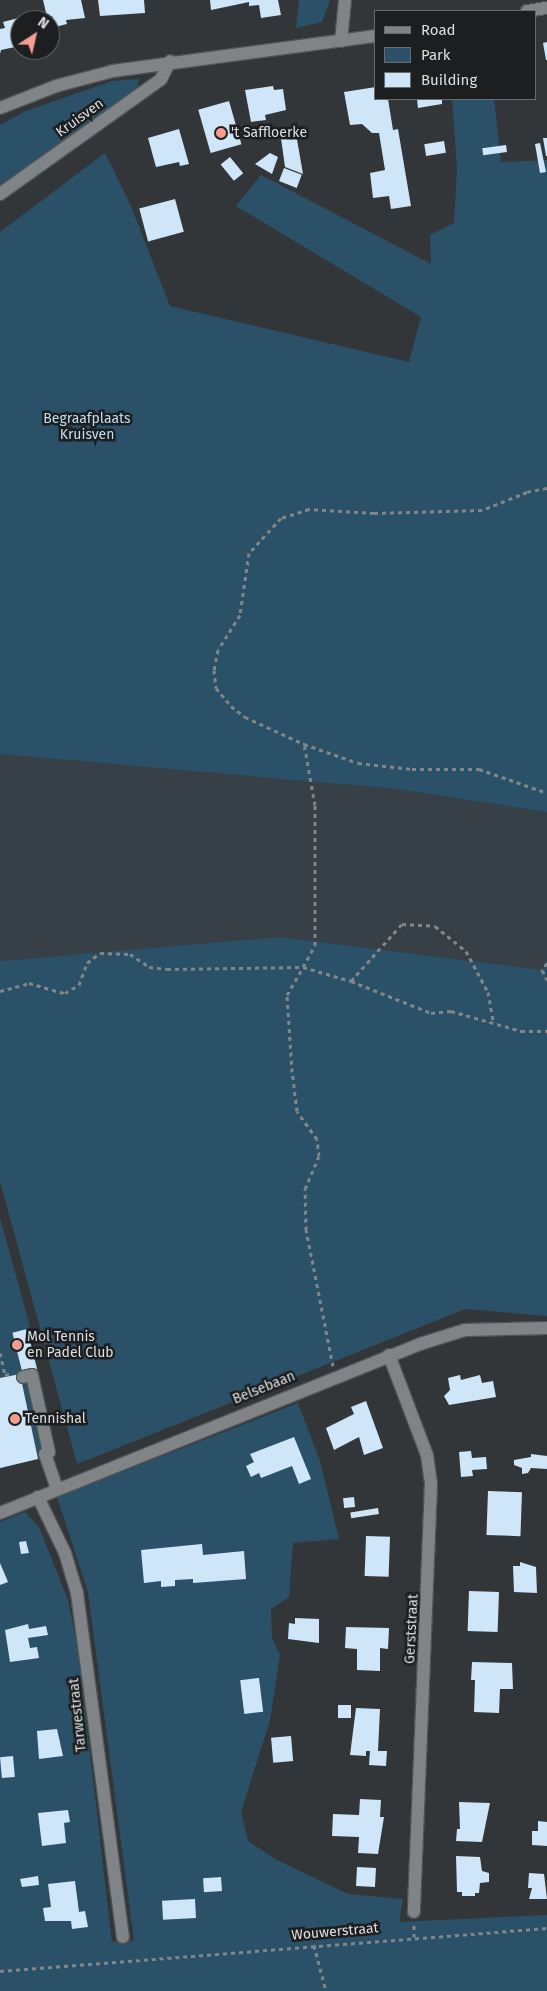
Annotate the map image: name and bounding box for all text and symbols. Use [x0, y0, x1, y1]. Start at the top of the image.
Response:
north arrow [10, 10, 60, 60]
legend [374, 10, 537, 100]
text: N [35, 13, 52, 33]
text: Road [421, 21, 456, 39]
text: Park [421, 46, 451, 64]
text: Building [421, 71, 477, 89]
street label: Kruisven [53, 95, 107, 141]
place label: 't Saffloerke [231, 125, 307, 141]
marker: 't Saffloerke [215, 127, 227, 139]
park label: Begraafplaats Kruisven [43, 411, 131, 444]
place label: Mol Tennis en Padel Club [27, 1329, 114, 1361]
marker: Mol Tennis en Padel Club [11, 1339, 23, 1351]
street label: Belsebaan [230, 1368, 298, 1408]
place label: Tennishal [25, 1411, 86, 1427]
marker: Tennishal [9, 1413, 21, 1425]
street label: Gerststraat [402, 1594, 422, 1664]
street label: Tarwestraat [66, 1677, 90, 1753]
street label: Wouwerstraat [291, 1920, 379, 1944]

